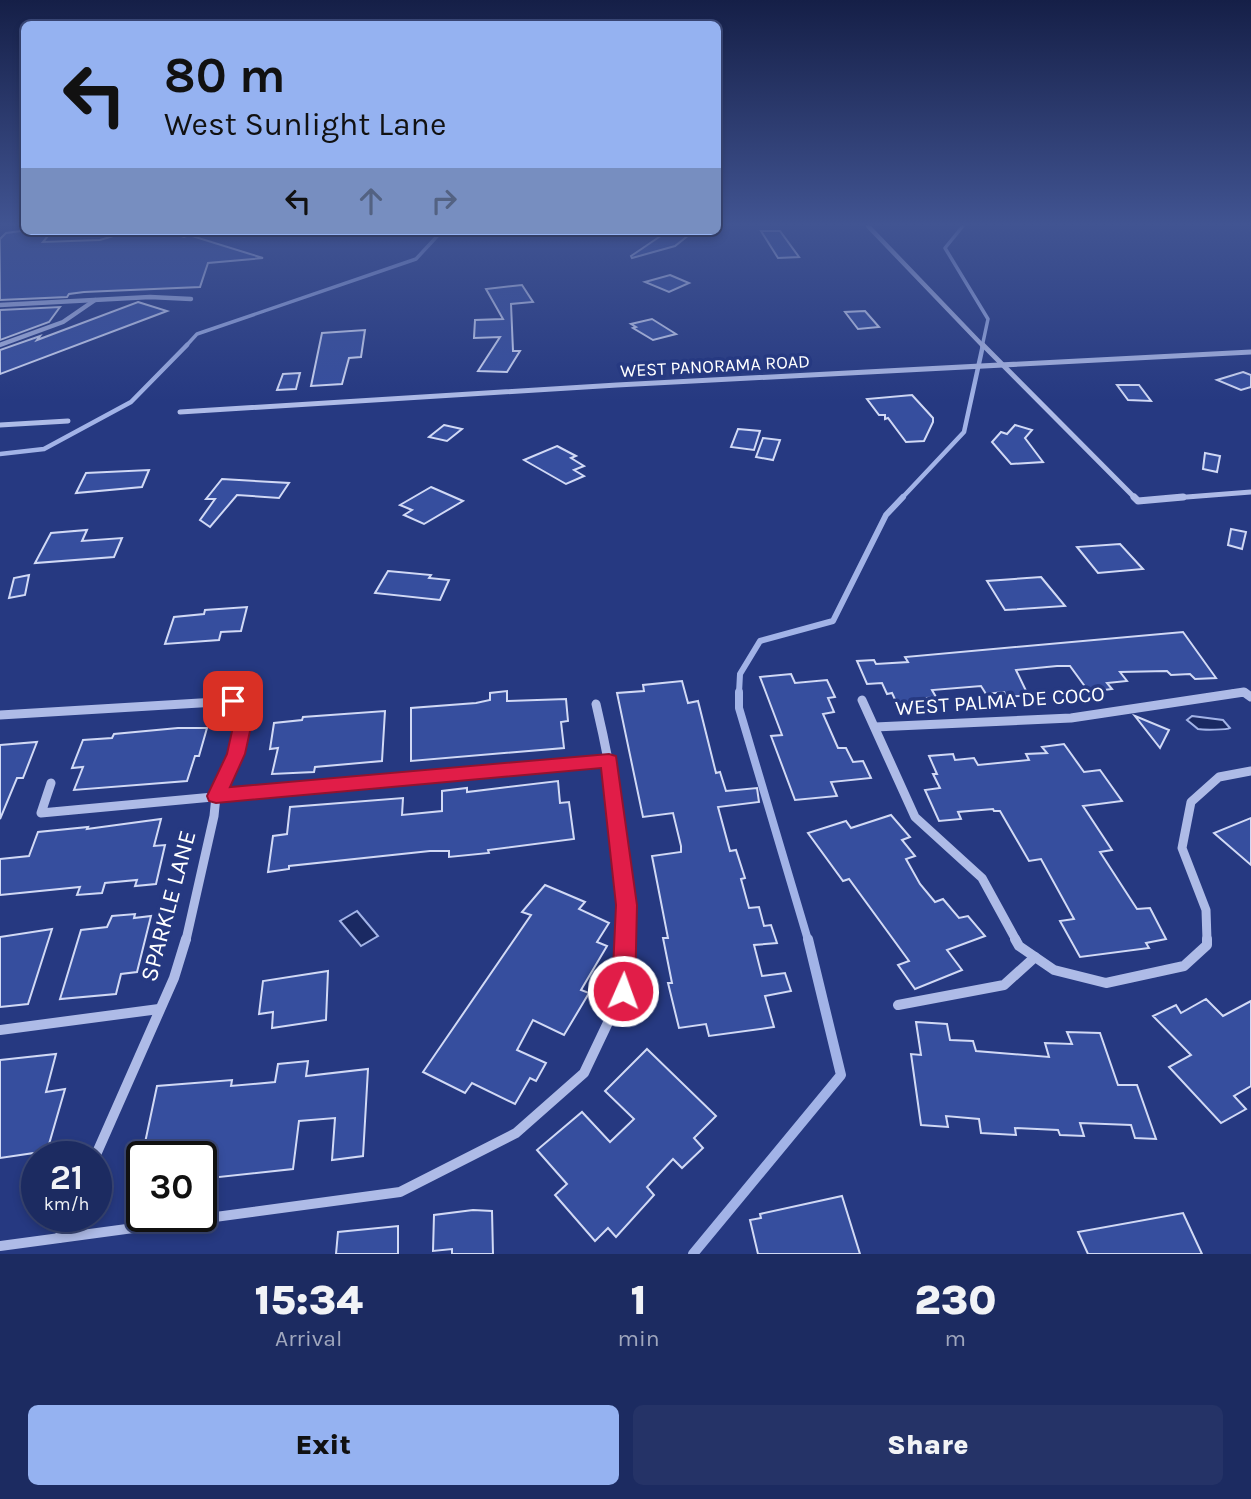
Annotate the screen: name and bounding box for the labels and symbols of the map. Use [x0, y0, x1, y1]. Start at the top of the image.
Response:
street label: WEST PANORAMA ROAD [620, 350, 810, 382]
pin [203, 671, 263, 731]
street label: WEST PALMA DE COCO [895, 682, 1105, 720]
street label: SPARKLE LANE [134, 827, 202, 985]
position arrow [586, 954, 660, 1028]
speed limit sign: 30 [126, 1141, 217, 1232]

